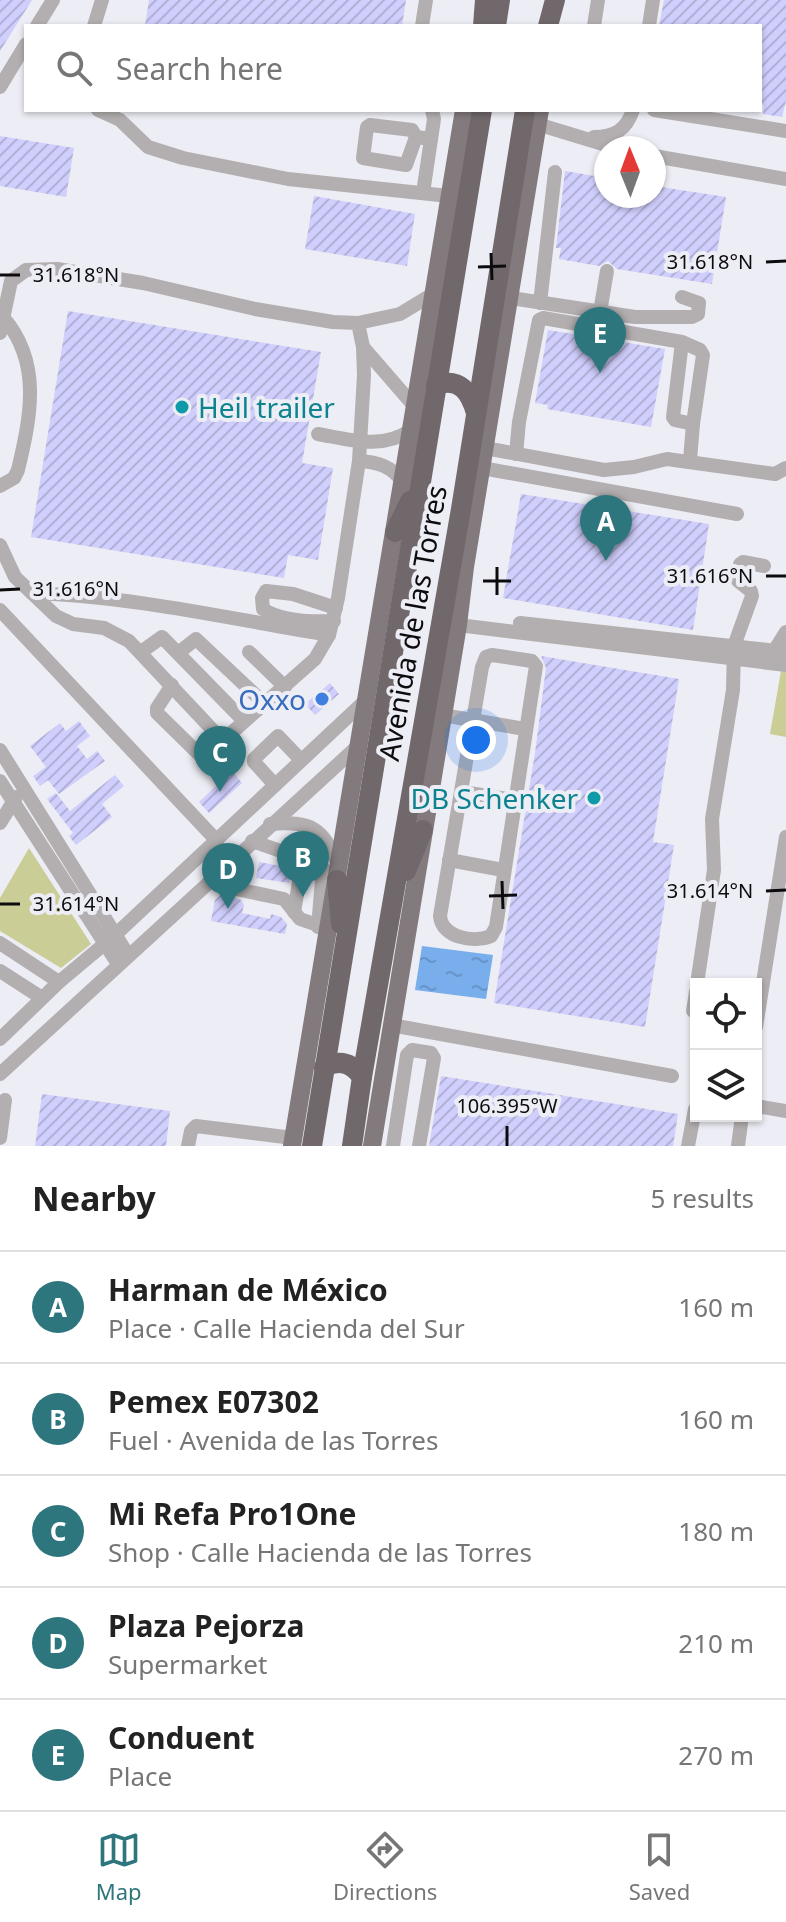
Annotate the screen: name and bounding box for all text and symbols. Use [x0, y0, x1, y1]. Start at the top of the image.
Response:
search box [24, 24, 762, 112]
icon: search [52, 46, 96, 90]
text: Search here [116, 48, 283, 89]
north arrow [594, 136, 666, 208]
text: 31.618°N [667, 248, 753, 275]
text: 31.618°N [33, 261, 119, 288]
pin: E [574, 307, 626, 373]
place label: Heil trailer [198, 388, 335, 426]
marker: Heil trailer [173, 398, 191, 416]
street label: Avenida de las Torres [369, 482, 455, 764]
pin: A [580, 495, 632, 561]
text: 31.616°N [667, 562, 753, 589]
text: 31.616°N [33, 575, 119, 602]
place label: Oxxo [238, 680, 306, 718]
marker: Oxxo [313, 690, 331, 708]
your location [456, 720, 496, 760]
pin: C [194, 726, 246, 792]
place label: DB Schenker [411, 779, 578, 817]
marker: DB Schenker [585, 789, 603, 807]
pin: B [277, 831, 329, 897]
pin: D [202, 843, 254, 909]
text: 31.614°N [667, 877, 753, 904]
text: 31.614°N [33, 890, 119, 917]
map controls [690, 978, 762, 1122]
button: locate [690, 978, 762, 1050]
button: layers [690, 1050, 762, 1122]
text: 106.395°W [456, 1092, 558, 1119]
text: Nearby [32, 1175, 156, 1221]
text: 5 results [650, 1180, 754, 1216]
text: Harman de México [108, 1269, 388, 1310]
text: A [49, 1289, 67, 1325]
text: 160 m [678, 1289, 754, 1325]
text: Place · Calle Hacienda del Sur [108, 1310, 465, 1346]
text: Pemex E07302 [108, 1381, 319, 1422]
text: B [49, 1401, 67, 1437]
text: 160 m [678, 1401, 754, 1437]
text: Fuel · Avenida de las Torres [108, 1422, 438, 1458]
text: Mi Refa Pro1One [108, 1493, 357, 1534]
text: C [50, 1513, 66, 1549]
text: 180 m [678, 1513, 754, 1549]
text: Shop · Calle Hacienda de las Torres [108, 1534, 532, 1570]
text: Plaza Pejorza [108, 1605, 305, 1646]
text: D [48, 1625, 68, 1661]
text: 210 m [678, 1625, 754, 1661]
text: Supermarket [108, 1646, 267, 1682]
text: Conduent [108, 1717, 254, 1758]
text: E [51, 1737, 65, 1773]
text: 270 m [678, 1737, 754, 1773]
text: Place [108, 1758, 172, 1794]
tab: Map [96, 1828, 142, 1906]
tab: Directions [333, 1828, 437, 1906]
tab: Saved [629, 1828, 690, 1906]

